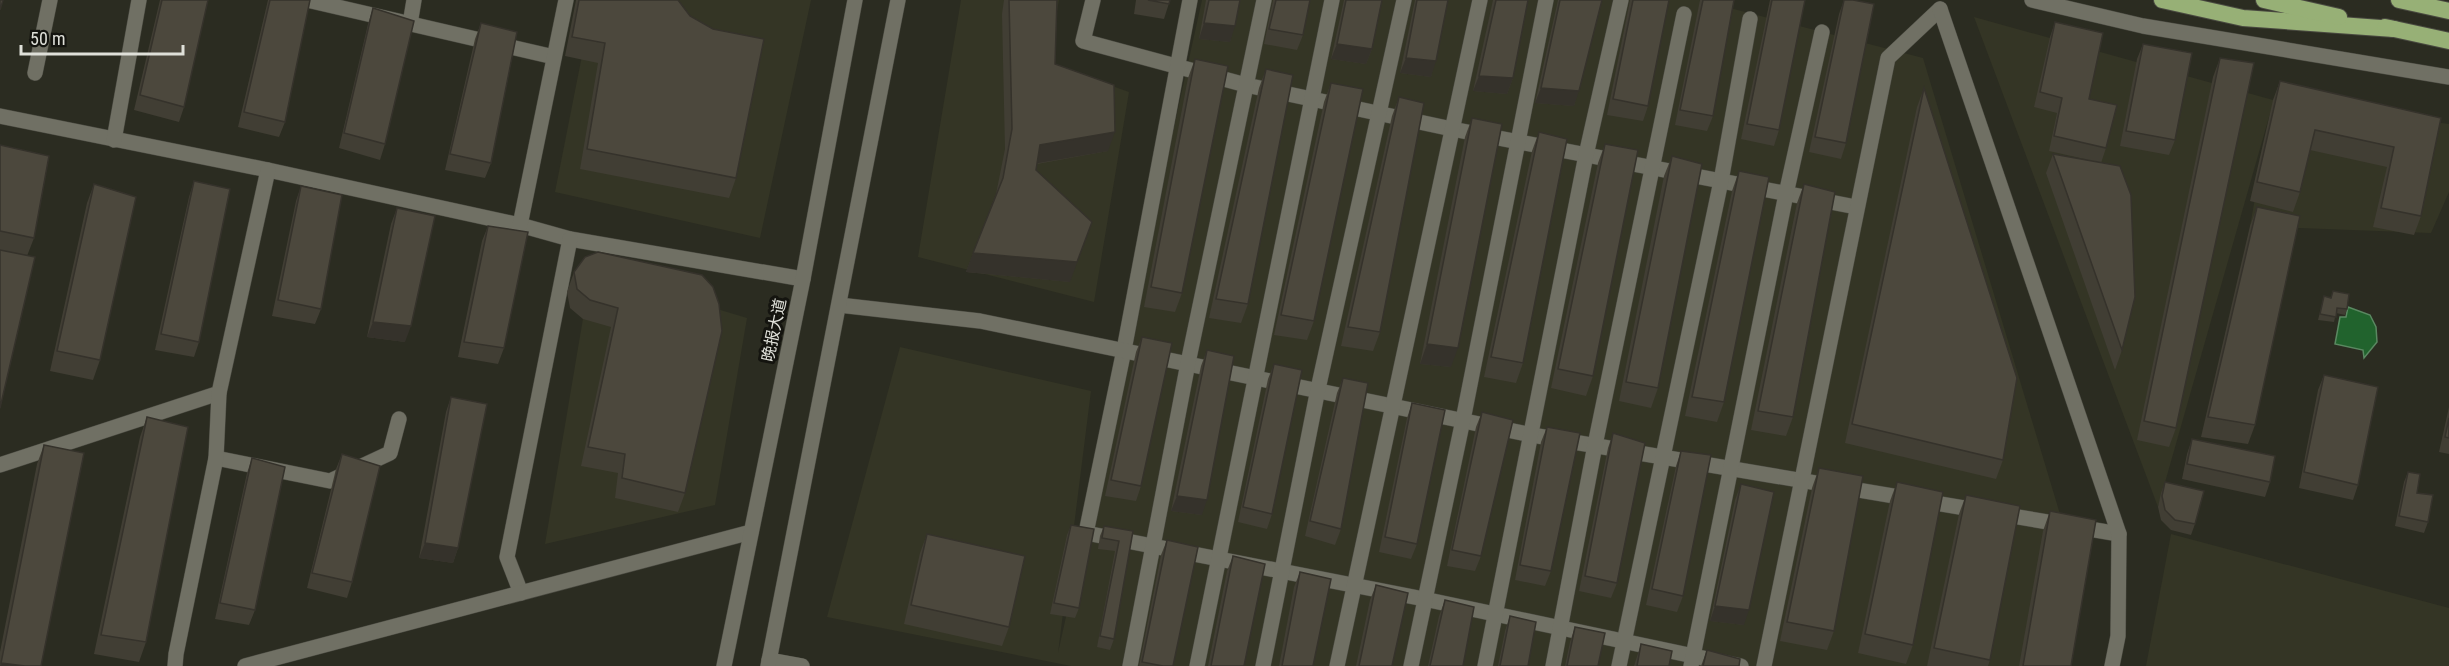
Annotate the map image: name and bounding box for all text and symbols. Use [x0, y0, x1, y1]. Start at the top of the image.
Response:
scale bar [21, 18, 183, 56]
text: 50 m [30, 28, 65, 49]
street label: 晚报大道 [758, 297, 790, 363]

